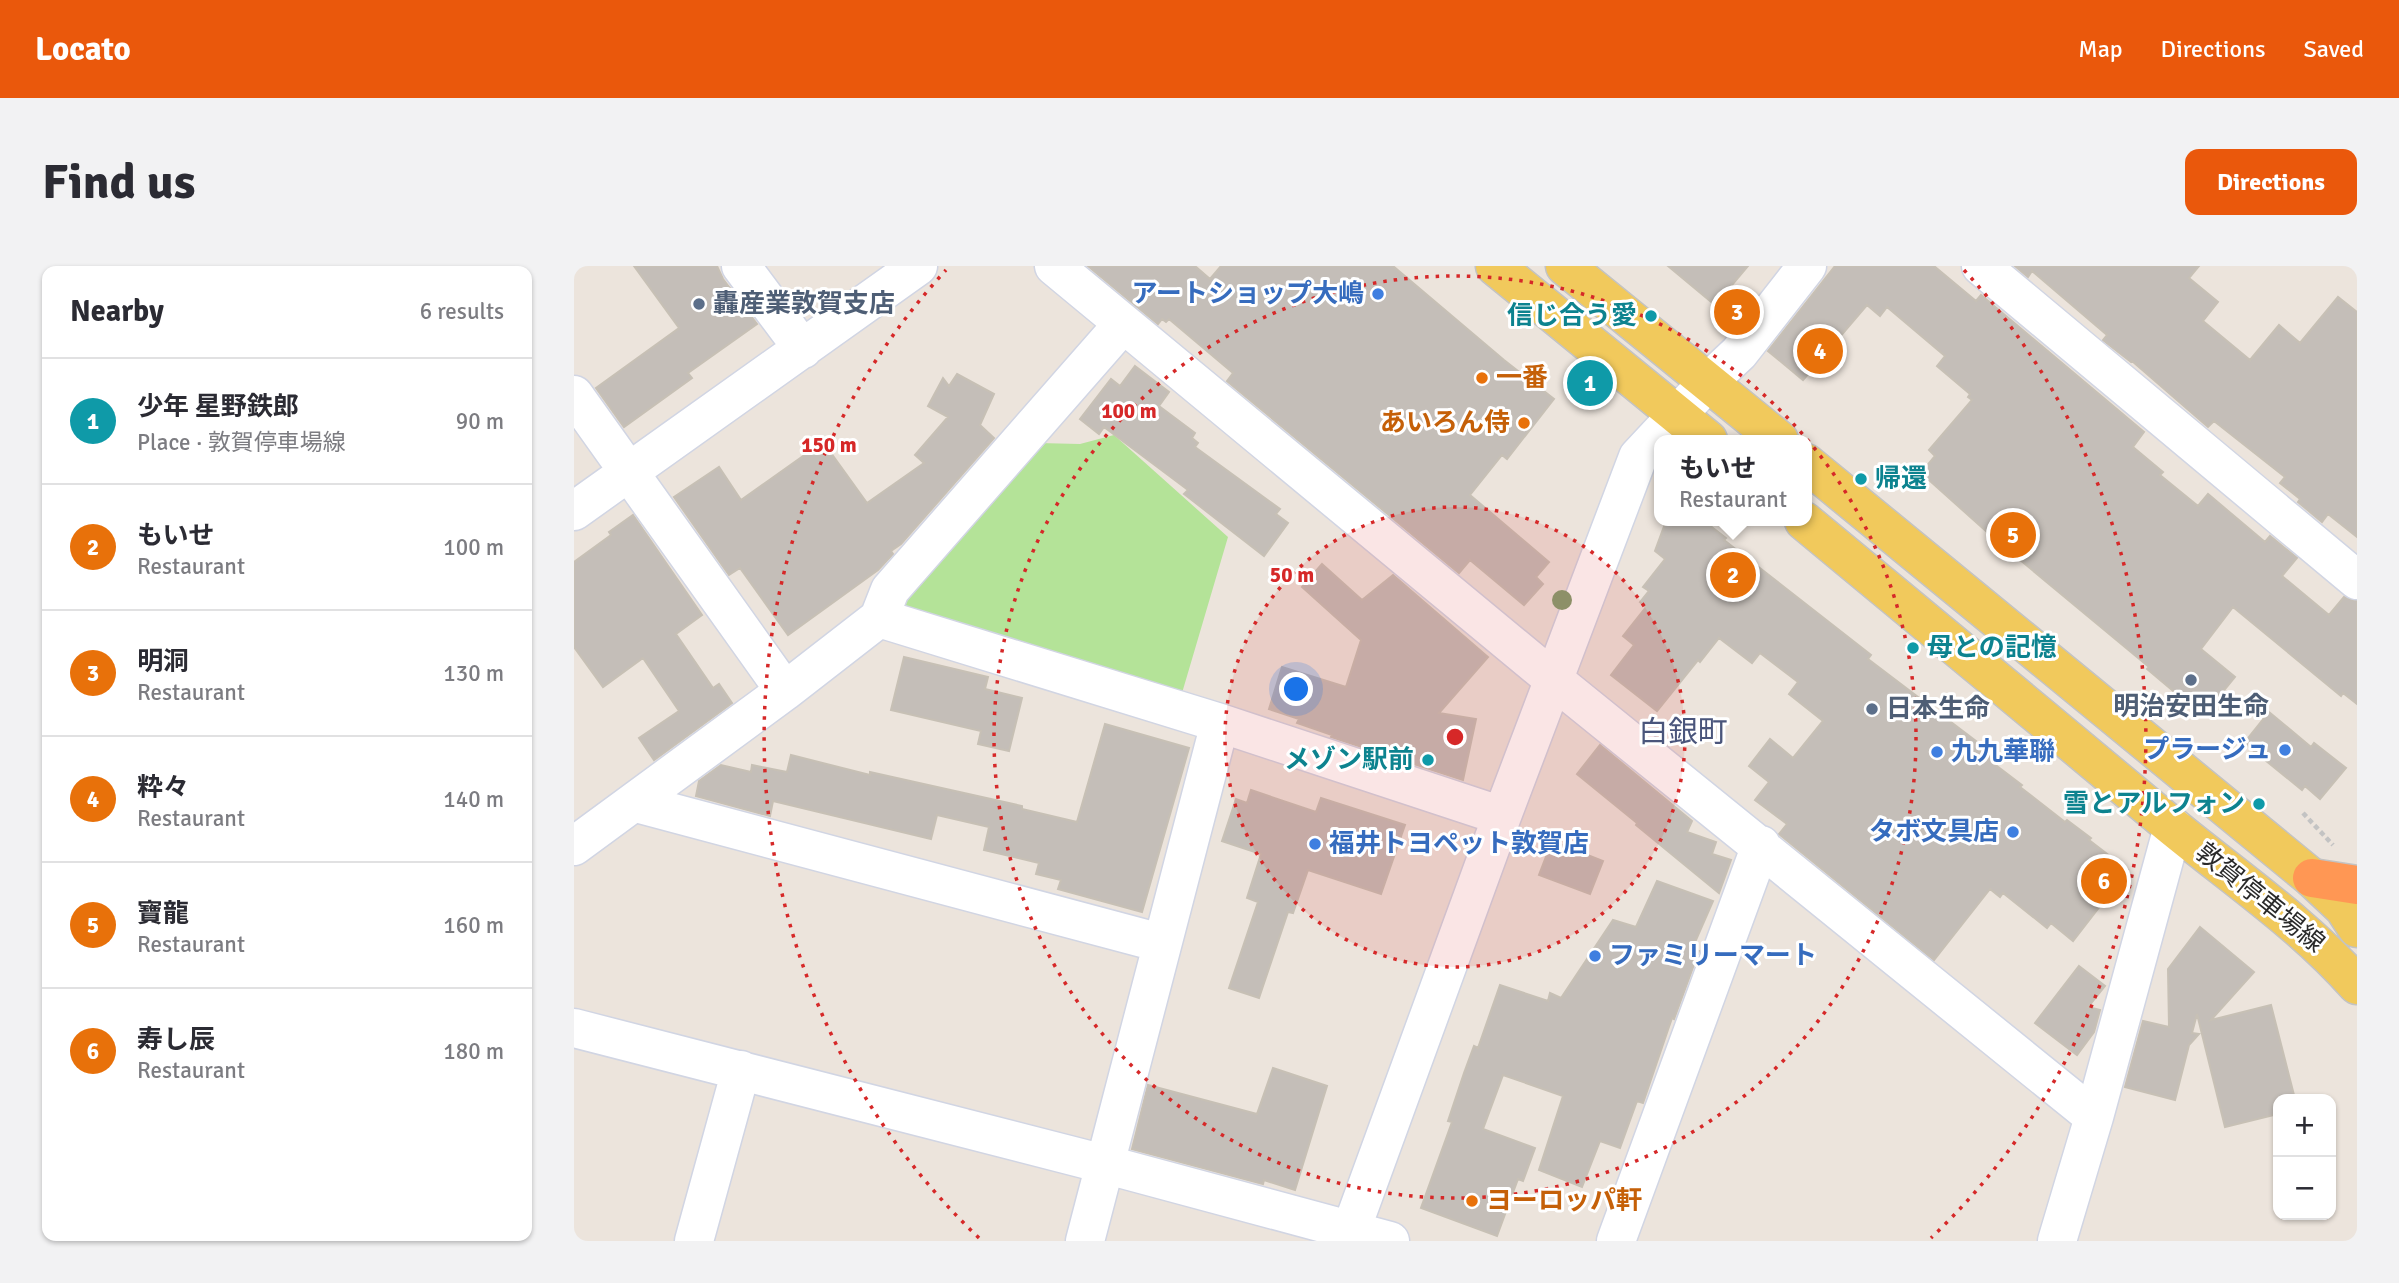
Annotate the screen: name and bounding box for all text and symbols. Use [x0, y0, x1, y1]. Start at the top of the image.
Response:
text: Locato [35, 29, 131, 70]
text: Map [2078, 34, 2123, 64]
text: Directions [2161, 34, 2266, 64]
text: Saved [2304, 34, 2364, 64]
button: Directions [2185, 149, 2357, 215]
text: Find us [42, 152, 195, 212]
place label: アートショップ大嶋 [1132, 278, 1364, 310]
marker: アートショップ大嶋 [1370, 286, 1386, 302]
pin: 3 [1714, 286, 1760, 338]
place label: 轟産業敦賀支店 [713, 288, 895, 320]
text: Nearby [70, 293, 164, 330]
marker: 轟産業敦賀支店 [691, 296, 707, 312]
text: 6 results [420, 297, 504, 326]
place label: 信じ合う愛 [1507, 300, 1637, 332]
marker: 信じ合う愛 [1643, 308, 1659, 324]
pin: 4 [1797, 325, 1843, 377]
pin: 1 [1567, 357, 1613, 409]
place label: 一番 [1496, 362, 1548, 394]
marker: 一番 [1474, 370, 1490, 386]
text: 少年 星野鉄郎 [137, 391, 299, 423]
text: 100 m [1101, 398, 1157, 424]
text: 1 [87, 407, 99, 436]
text: 90 m [456, 407, 504, 436]
place label: あいろん侍 [1380, 407, 1510, 439]
marker: あいろん侍 [1516, 415, 1532, 431]
text: Place · 敦賀停車場線 [137, 428, 346, 457]
text: 150 m [801, 432, 857, 458]
popup [1654, 435, 1812, 526]
text: もいせ [1679, 453, 1757, 485]
place label: 帰還 [1875, 463, 1927, 495]
marker: 帰還 [1853, 471, 1869, 487]
text: Restaurant [1679, 485, 1787, 514]
pin: 5 [1990, 509, 2036, 561]
text: もいせ [137, 520, 214, 552]
text: 2 [87, 533, 99, 562]
text: 100 m [443, 533, 504, 562]
pin: 2 [1710, 549, 1756, 601]
text: Restaurant [137, 552, 245, 581]
text: 50 m [1270, 562, 1314, 588]
place label: 母との記憶 [1927, 632, 2057, 664]
marker: 母との記憶 [1905, 640, 1921, 656]
text: 明洞 [137, 646, 189, 678]
text: 3 [87, 659, 99, 688]
text: 130 m [443, 659, 504, 688]
your location [1279, 672, 1313, 706]
marker: 明治安田生命 [2183, 672, 2199, 688]
text: Restaurant [137, 678, 245, 707]
place label: 明治安田生命 [2113, 691, 2269, 723]
place label: 日本生命 [1886, 693, 1990, 725]
marker: 日本生命 [1864, 701, 1880, 717]
district label: 白銀町 [1638, 714, 1728, 751]
centre of rings [1443, 725, 1467, 749]
place label: プラージュ [2143, 734, 2271, 766]
place label: 九九華聯 [1951, 736, 2055, 768]
marker: プラージュ [2277, 742, 2293, 758]
place label: メゾン駅前 [1284, 744, 1414, 776]
marker: 九九華聯 [1929, 744, 1945, 760]
marker: メゾン駅前 [1420, 752, 1436, 768]
text: 粋々 [137, 772, 189, 804]
text: 4 [87, 785, 99, 814]
text: 140 m [443, 785, 504, 814]
place label: 雪とアルフォン [2063, 788, 2245, 820]
marker: 雪とアルフォン [2251, 796, 2267, 812]
text: Restaurant [137, 804, 245, 833]
place label: タボ文具店 [1869, 816, 1999, 848]
marker: タボ文具店 [2005, 824, 2021, 840]
place label: 福井トヨペット敦賀店 [1329, 828, 1589, 860]
marker: 福井トヨペット敦賀店 [1307, 836, 1323, 852]
street label: 敦賀停車場線 [2189, 836, 2331, 960]
pin: 6 [2081, 855, 2127, 907]
text: 寶龍 [137, 898, 189, 930]
text: 5 [87, 911, 99, 940]
text: 160 m [443, 911, 504, 940]
text: Restaurant [137, 930, 245, 959]
place label: ファミリーマート [1609, 940, 1817, 972]
marker: ファミリーマート [1587, 948, 1603, 964]
text: 寿し辰 [137, 1024, 215, 1056]
text: 6 [87, 1037, 99, 1066]
text: 180 m [443, 1037, 504, 1066]
text: Restaurant [137, 1056, 245, 1085]
map controls [2273, 1094, 2336, 1220]
button: + [2273, 1094, 2336, 1157]
button: − [2273, 1157, 2336, 1220]
place label: ヨーロッパ軒 [1486, 1185, 1642, 1217]
marker: ヨーロッパ軒 [1464, 1193, 1480, 1209]

